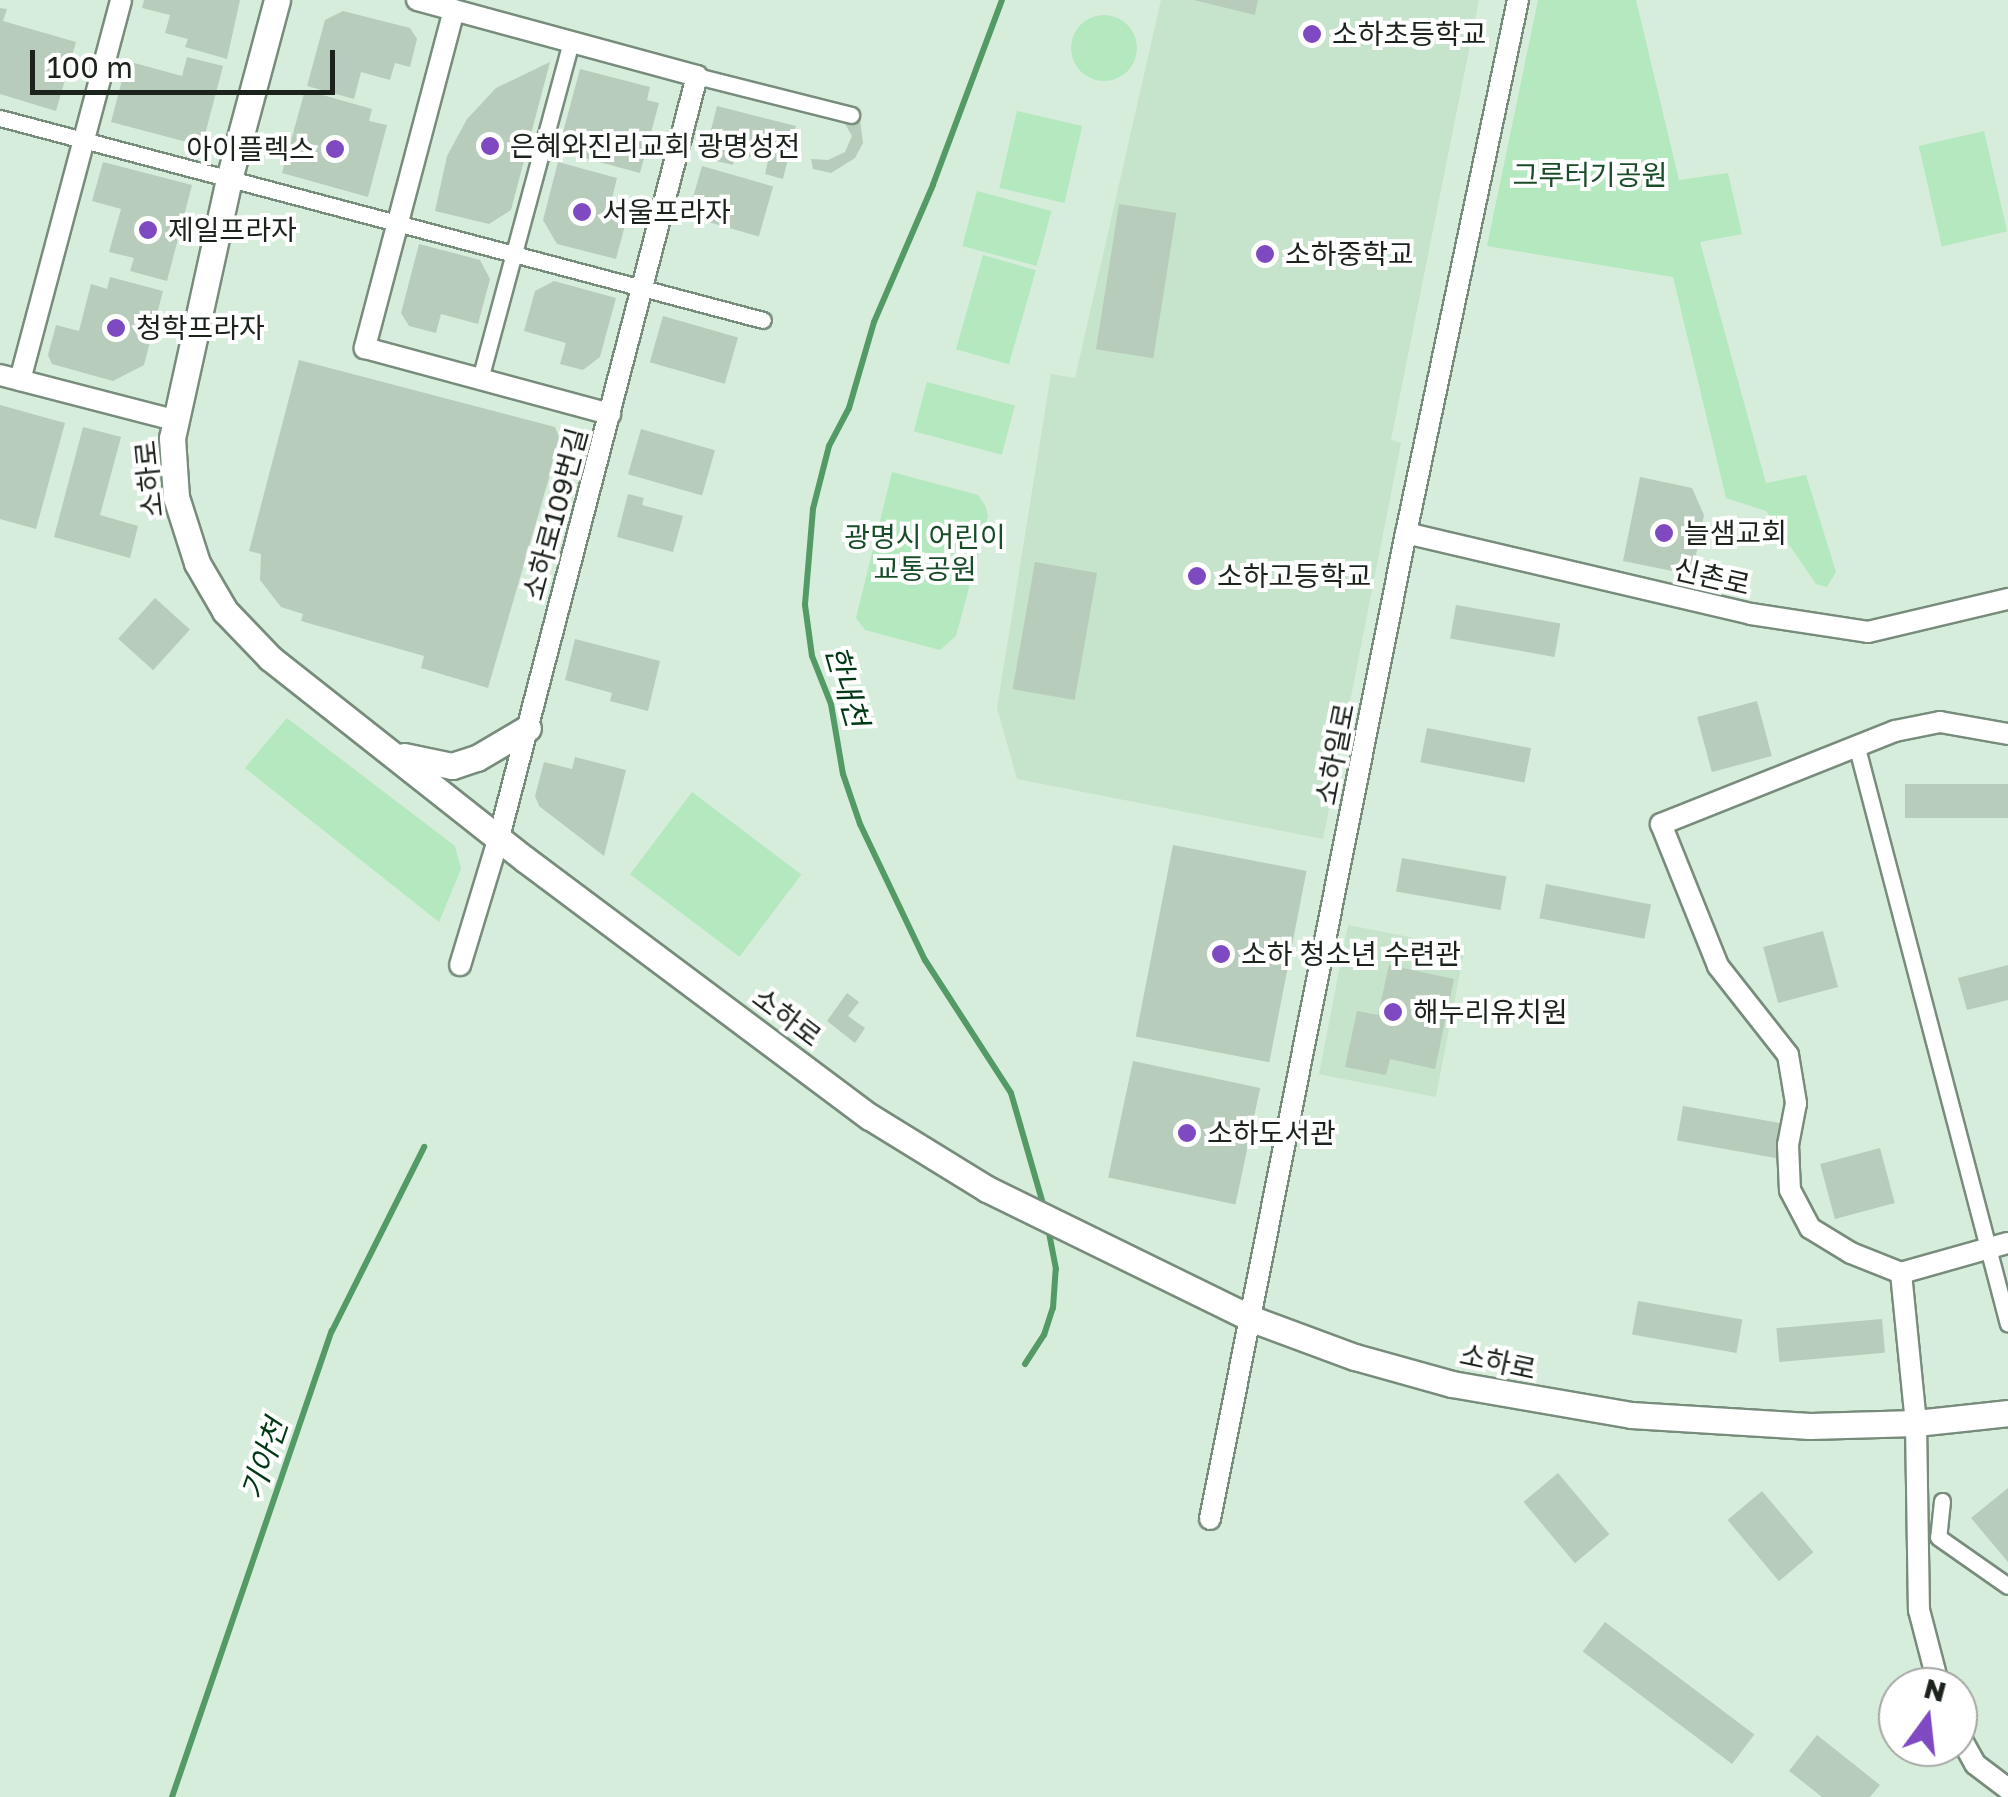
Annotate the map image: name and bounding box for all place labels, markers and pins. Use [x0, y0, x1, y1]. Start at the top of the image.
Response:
place label: 소하초등학교 [1332, 17, 1487, 51]
marker: 소하초등학교 [1301, 23, 1323, 45]
place label: 은혜와진리교회 광명성전 [510, 129, 800, 163]
place label: 아이플렉스 [186, 132, 315, 166]
marker: 은혜와진리교회 광명성전 [479, 135, 501, 157]
marker: 아이플렉스 [324, 138, 346, 160]
place label: 서울프라자 [602, 195, 731, 229]
marker: 서울프라자 [571, 201, 593, 223]
place label: 제일프라자 [168, 213, 297, 247]
marker: 제일프라자 [137, 219, 159, 241]
place label: 소하중학교 [1285, 237, 1414, 271]
marker: 소하중학교 [1254, 243, 1276, 265]
place label: 청학프라자 [136, 311, 265, 345]
marker: 청학프라자 [105, 317, 127, 339]
place label: 늘샘교회 [1684, 516, 1787, 550]
marker: 늘샘교회 [1653, 522, 1675, 544]
place label: 소하고등학교 [1217, 559, 1372, 593]
marker: 소하고등학교 [1186, 565, 1208, 587]
place label: 소하 청소년 수련관 [1241, 937, 1461, 971]
marker: 소하 청소년 수련관 [1210, 943, 1232, 965]
place label: 해누리유치원 [1413, 995, 1568, 1029]
marker: 해누리유치원 [1382, 1001, 1404, 1023]
place label: 소하도서관 [1207, 1116, 1336, 1150]
marker: 소하도서관 [1176, 1122, 1198, 1144]

